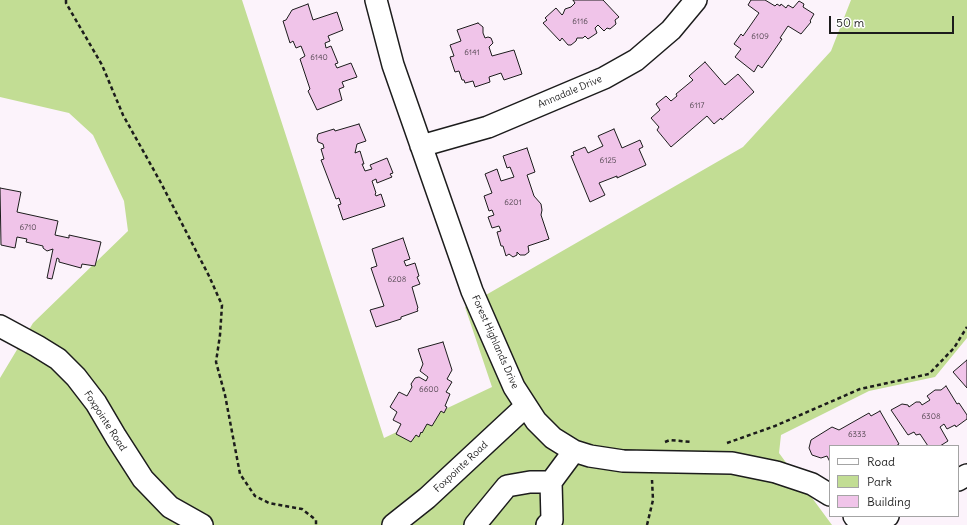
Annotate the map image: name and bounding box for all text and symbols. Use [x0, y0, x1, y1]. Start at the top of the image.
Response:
scale bar [831, 8, 956, 34]
text: 50 m [836, 15, 864, 30]
house number: 6116 [572, 17, 588, 27]
house number: 6109 [751, 32, 769, 42]
house number: 6141 [464, 48, 480, 58]
house number: 6140 [310, 53, 328, 63]
street label: Annadale Drive [536, 73, 604, 111]
house number: 6117 [690, 101, 704, 111]
house number: 6125 [600, 156, 616, 166]
house number: 6201 [504, 198, 522, 208]
house number: 6710 [20, 223, 36, 233]
house number: 6208 [388, 275, 406, 285]
street label: Forest Highlands Drive [469, 293, 521, 391]
house number: 6600 [419, 385, 439, 395]
street label: Foxpointe Road [81, 389, 129, 453]
house number: 6308 [921, 412, 941, 422]
house number: 6333 [848, 430, 866, 440]
street label: Foxpointe Road [432, 439, 490, 495]
legend [829, 445, 959, 517]
text: Road [867, 454, 895, 469]
text: Park [867, 474, 892, 489]
text: Building [867, 494, 911, 509]

